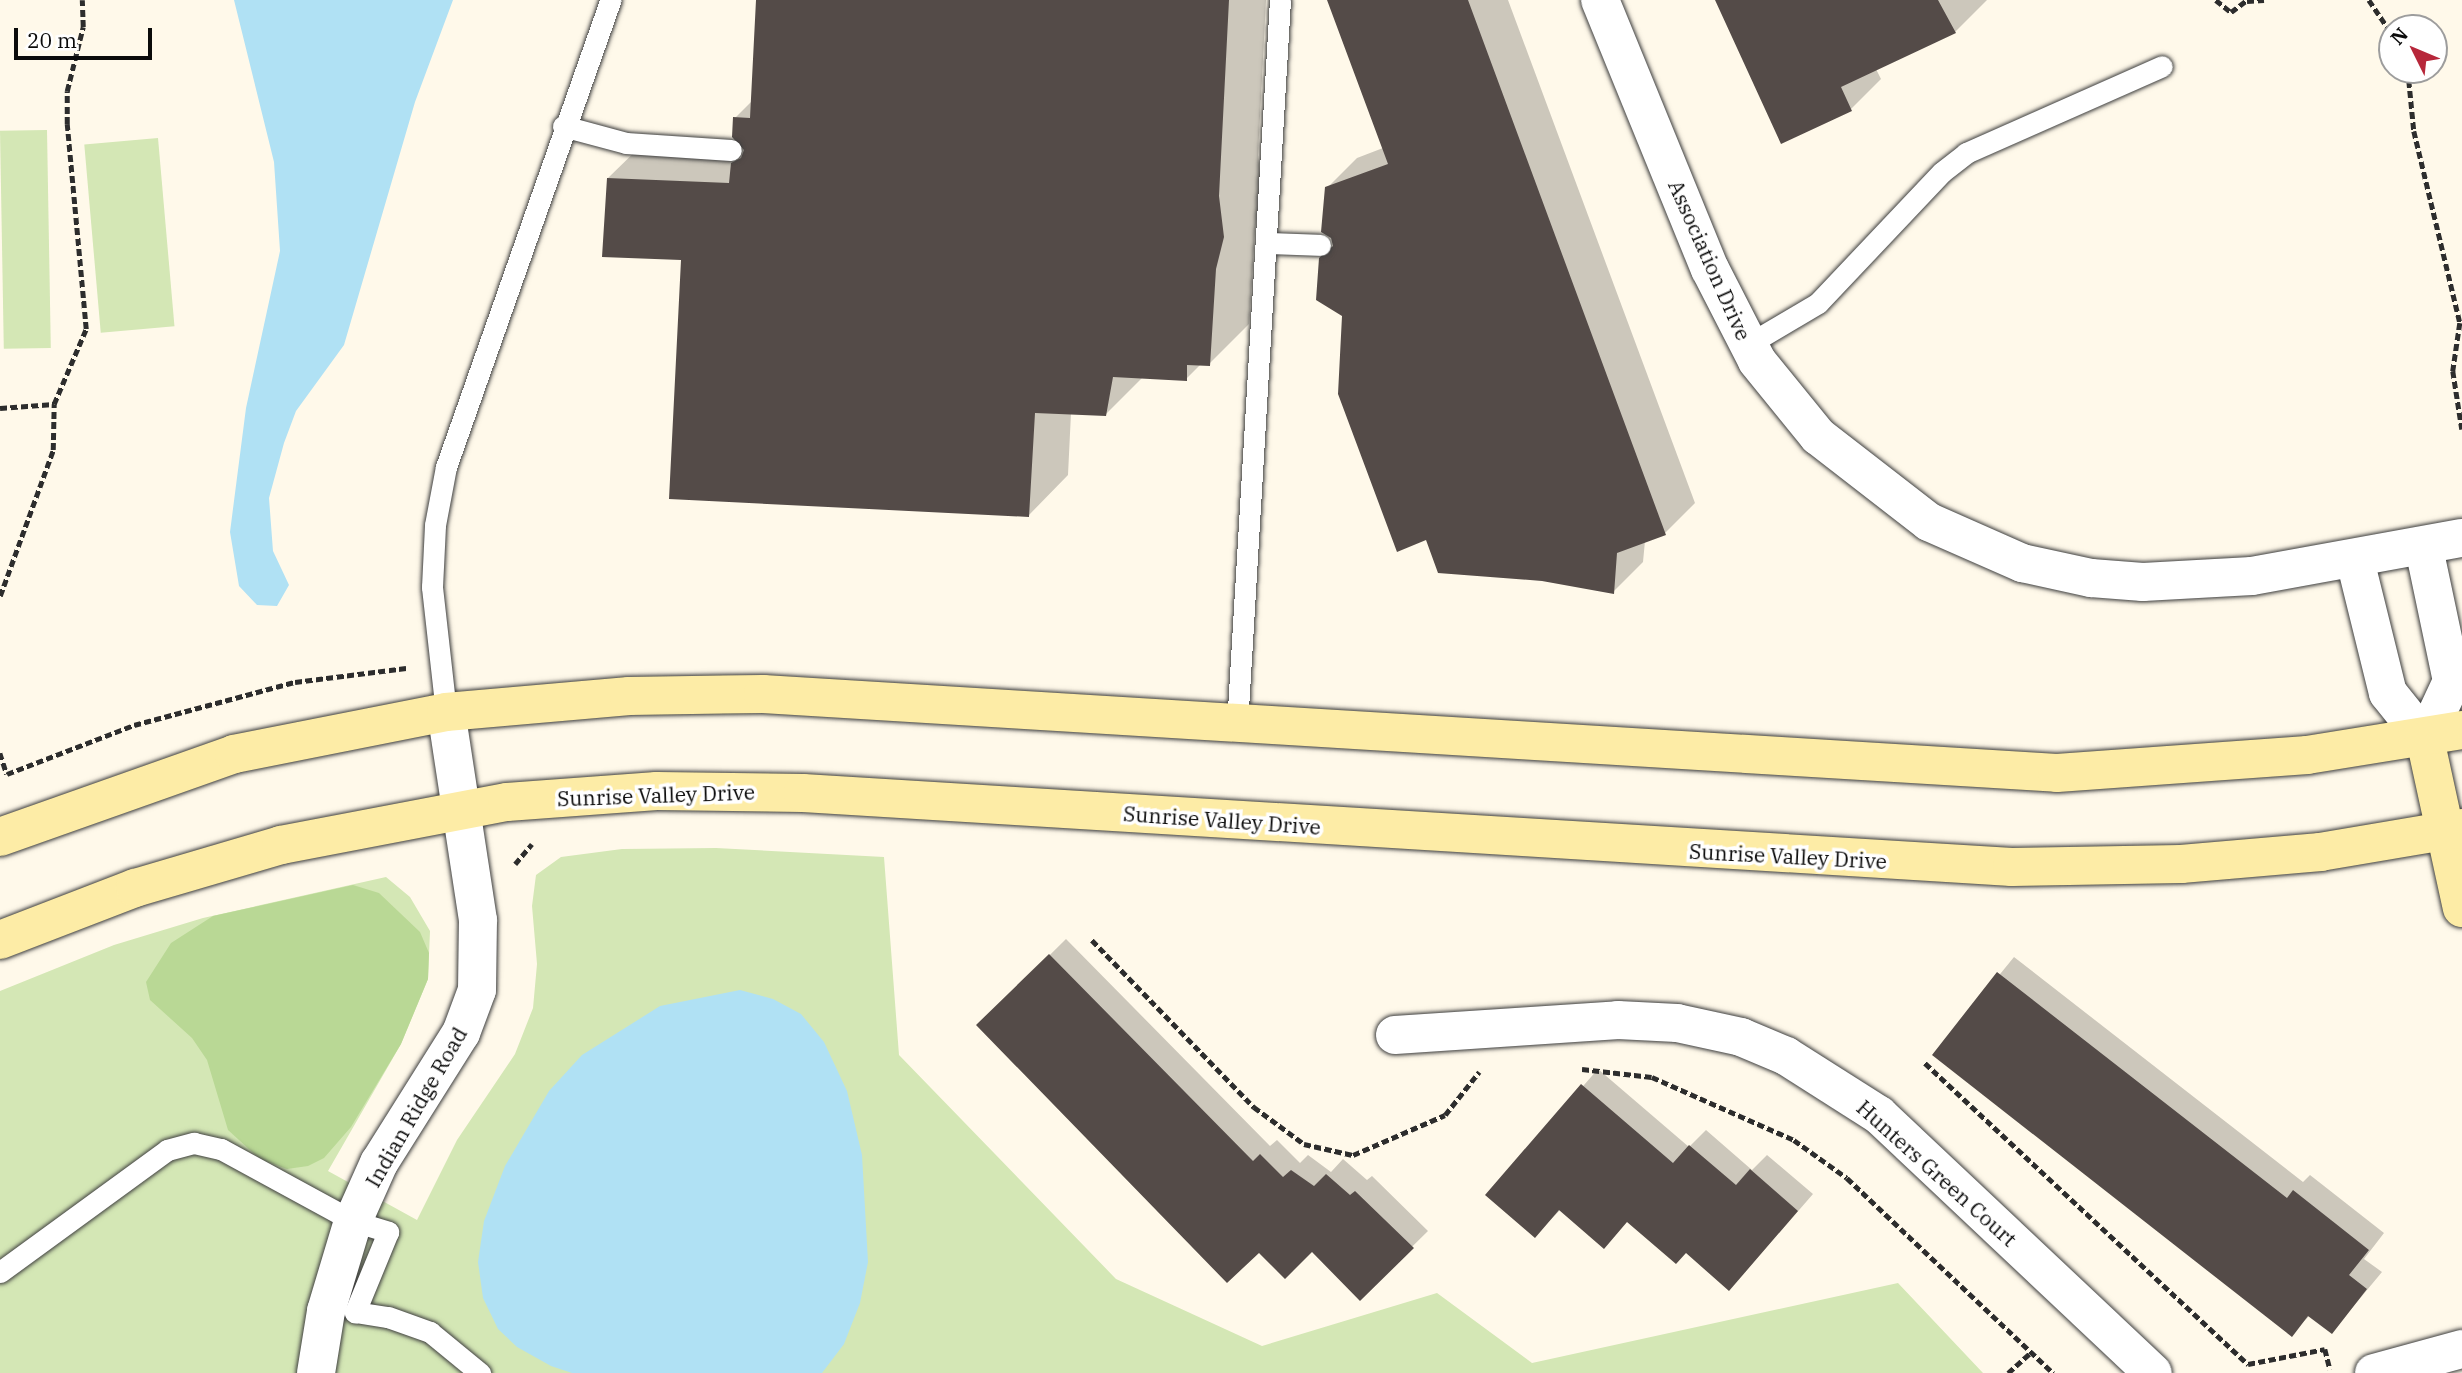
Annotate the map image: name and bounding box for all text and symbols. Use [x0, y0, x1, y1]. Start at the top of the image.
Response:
scale bar [18, 14, 156, 58]
north arrow [2378, 14, 2448, 84]
text: N [2385, 22, 2413, 50]
text: 20 m [27, 26, 77, 54]
street label: Association Drive [1663, 176, 1757, 344]
street label: Sunrise Valley Drive [557, 779, 755, 811]
street label: Sunrise Valley Drive [1122, 801, 1322, 839]
street label: Sunrise Valley Drive [1689, 838, 1887, 874]
street label: Indian Ridge Road [360, 1022, 472, 1192]
street label: Hunters Green Court [1852, 1095, 2022, 1251]

